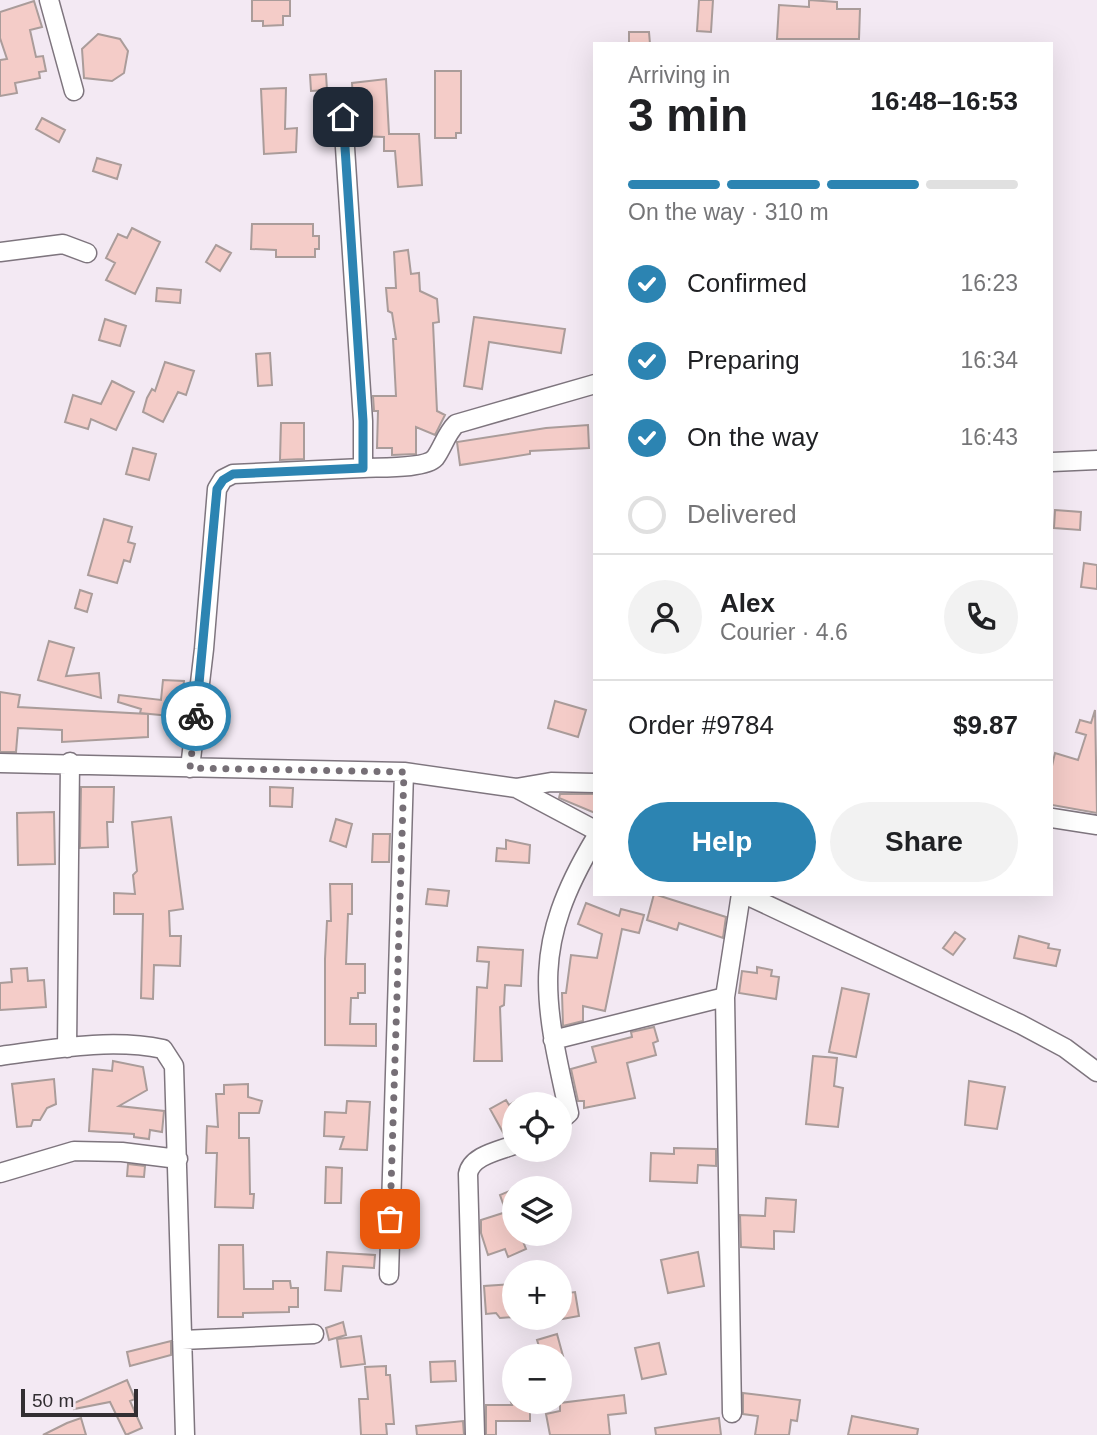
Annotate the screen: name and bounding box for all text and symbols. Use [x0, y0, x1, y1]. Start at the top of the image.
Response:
text: Arriving in [628, 62, 730, 88]
text: 16:48–16:53 [871, 86, 1018, 116]
pin [313, 87, 373, 147]
text: 3 min [628, 89, 748, 141]
icon: home [324, 98, 362, 136]
text: On the way · 310 m [628, 199, 829, 225]
icon: check [628, 265, 666, 303]
text: Confirmed [687, 268, 807, 298]
text: 16:23 [960, 270, 1018, 296]
icon: check [628, 342, 666, 380]
text: Preparing [687, 345, 800, 375]
text: 16:34 [960, 347, 1018, 373]
icon: check [628, 419, 666, 457]
text: On the way [687, 422, 819, 452]
text: 16:43 [960, 424, 1018, 450]
text: Delivered [687, 499, 797, 529]
button: person [628, 580, 702, 654]
button: phone [944, 580, 1018, 654]
text: Alex [720, 588, 775, 618]
text: Courier · 4.6 [720, 619, 848, 645]
courier [161, 681, 231, 751]
icon: bike [177, 697, 215, 735]
text: Order #9784 [628, 710, 774, 740]
text: $9.87 [953, 710, 1018, 740]
button: Help [628, 802, 816, 882]
button: Share [830, 802, 1018, 882]
map controls [502, 1092, 572, 1414]
button: locate [502, 1092, 572, 1162]
button: layers [502, 1176, 572, 1246]
pin [360, 1189, 420, 1249]
icon: bag [371, 1200, 409, 1238]
button: + [502, 1260, 572, 1330]
button: − [502, 1344, 572, 1414]
scale bar [21, 1386, 138, 1418]
text: 50 m [32, 1390, 74, 1411]

